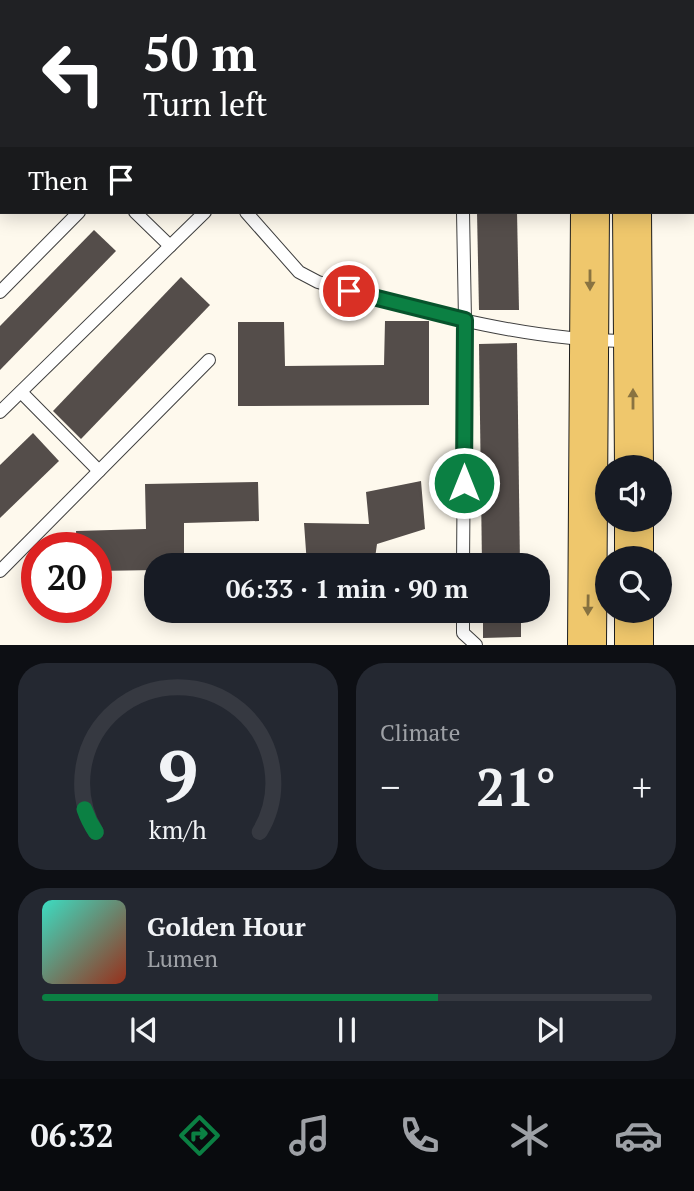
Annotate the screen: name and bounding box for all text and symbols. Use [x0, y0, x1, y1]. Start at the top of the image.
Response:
text: 50 m [143, 20, 257, 85]
icon: left [28, 28, 119, 119]
text: Turn left [143, 83, 267, 125]
icon: arrive [102, 161, 140, 199]
text: Then [28, 163, 88, 197]
pin [319, 261, 379, 321]
one-way arrow [584, 269, 596, 291]
icon: arrive [330, 272, 368, 310]
one-way arrow [627, 388, 639, 410]
position arrow [427, 446, 501, 520]
map controls [595, 455, 672, 623]
button: sound [595, 455, 672, 532]
speed limit sign: 20 [21, 532, 112, 623]
button: search [595, 546, 672, 623]
text: 06:33 · 1 min · 90 m [226, 571, 468, 605]
one-way arrow [582, 595, 594, 617]
text: Climate [380, 717, 460, 748]
text: 9 [157, 727, 199, 824]
text: 21° [476, 752, 556, 821]
text: − [380, 762, 400, 812]
text: + [632, 762, 652, 812]
text: km/h [149, 813, 207, 846]
text: Golden Hour [147, 909, 306, 943]
text: Lumen [147, 943, 218, 974]
icon: previous [125, 1011, 163, 1049]
icon: pause [328, 1011, 366, 1049]
icon: next [531, 1011, 569, 1049]
icon: directions [175, 1111, 224, 1160]
icon: music [285, 1111, 334, 1160]
icon: phone [395, 1111, 444, 1160]
icon: climate [505, 1111, 554, 1160]
icon: car [614, 1111, 663, 1160]
text: 06:32 [30, 1114, 114, 1156]

